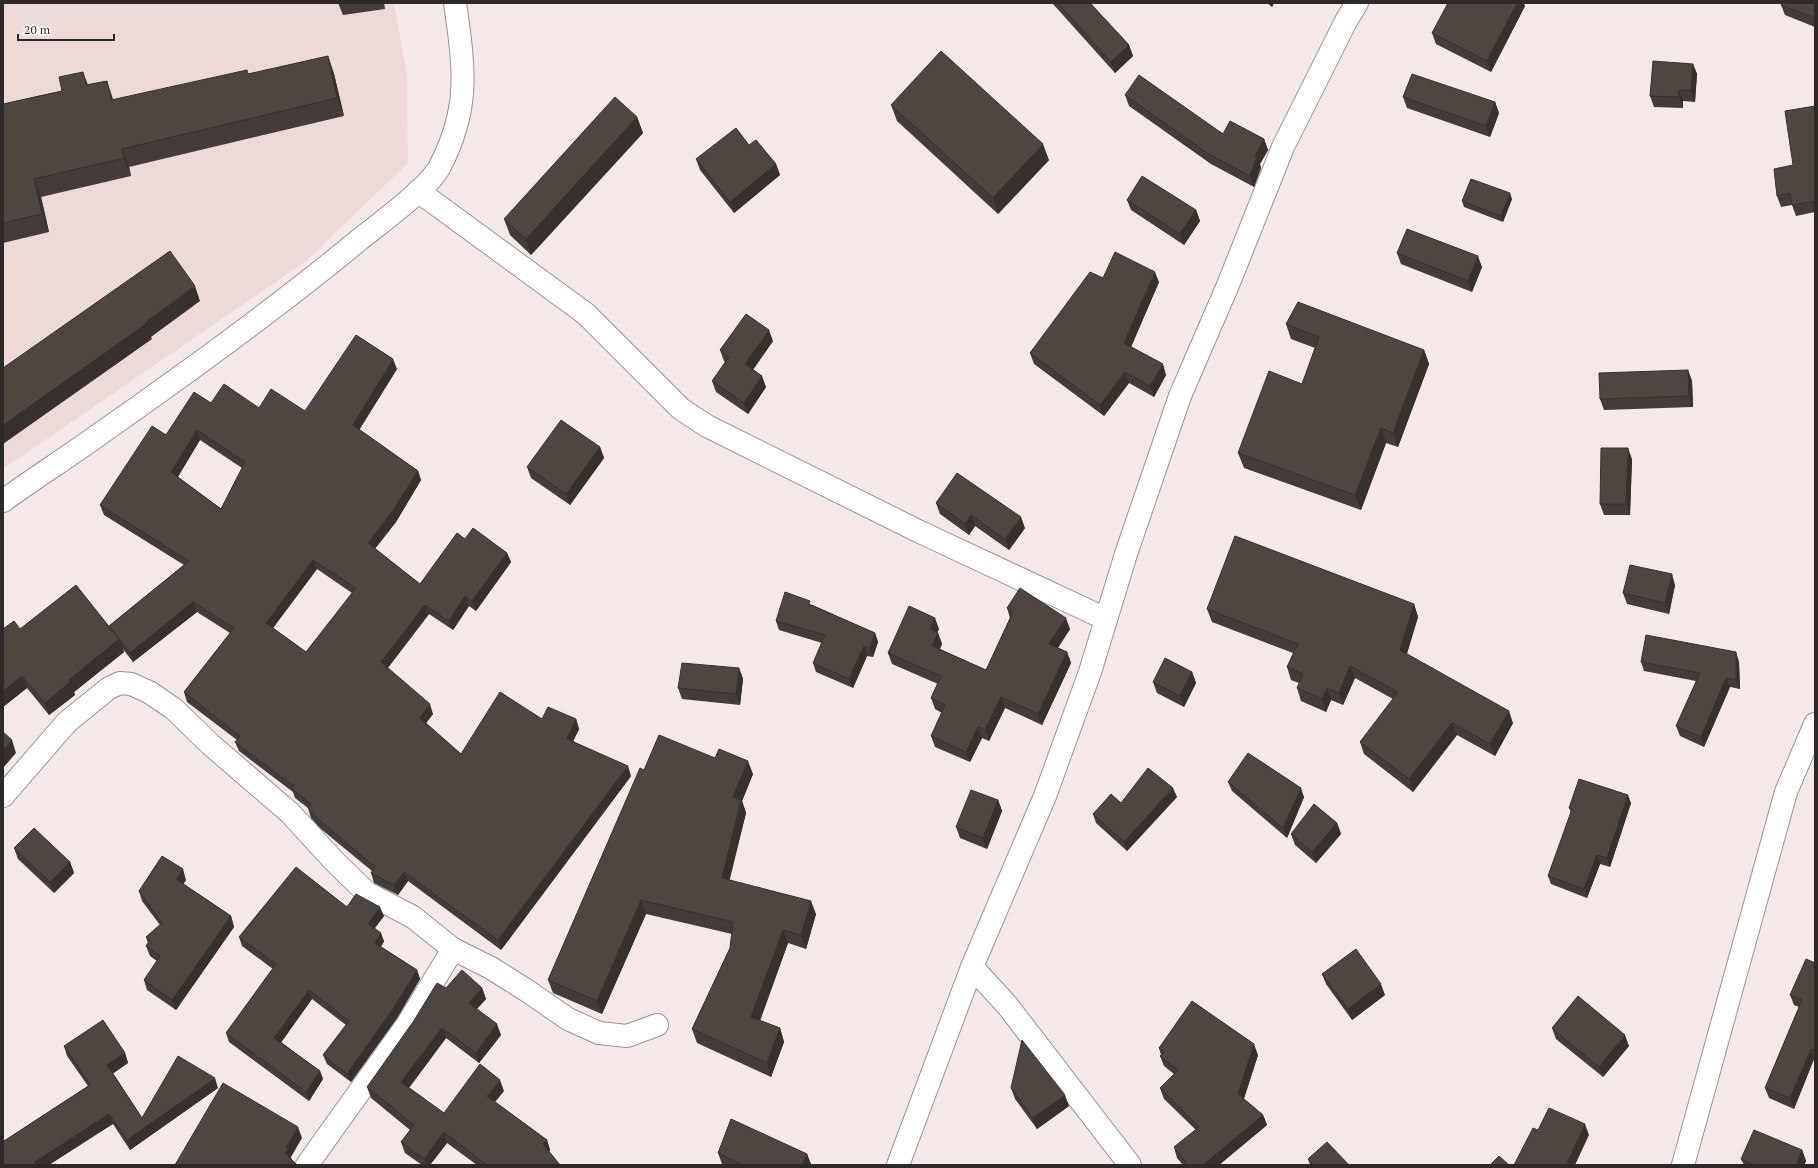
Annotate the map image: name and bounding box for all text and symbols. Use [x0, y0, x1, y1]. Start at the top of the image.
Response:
scale bar [18, 16, 114, 42]
text: 20 m [24, 22, 51, 37]

